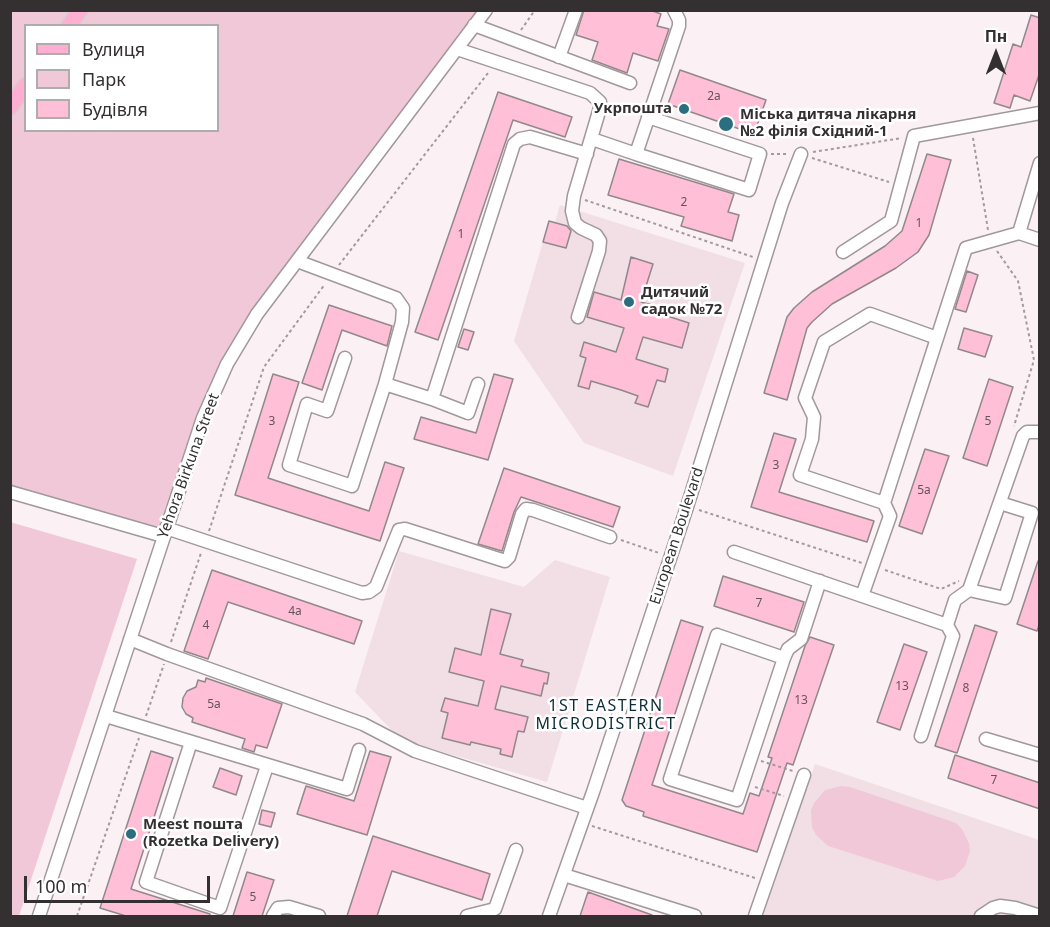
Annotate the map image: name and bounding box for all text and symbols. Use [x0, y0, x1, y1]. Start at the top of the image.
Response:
legend [24, 24, 219, 132]
north arrow [966, 24, 1026, 84]
text: Пн [985, 25, 1007, 47]
text: Вулиця [82, 37, 145, 61]
text: Парк [82, 67, 126, 91]
house number: 2а [707, 90, 721, 104]
text: Будівля [82, 97, 148, 121]
place label: Укрпошта [594, 100, 672, 118]
marker: Укрпошта [677, 102, 691, 116]
place label: Міська дитяча лікарня №2 філія Східний-1 [740, 106, 916, 141]
marker: Міська дитяча лікарня №2 філія Східний-1 [717, 115, 735, 133]
house number: 2 [681, 196, 687, 210]
house number: 1 [916, 217, 922, 231]
house number: 1 [458, 228, 464, 242]
place label: Дитячий садок №72 [641, 284, 722, 319]
marker: Дитячий садок №72 [622, 295, 636, 309]
street label: Yehora Birkuna Street [154, 391, 224, 541]
house number: 3 [269, 415, 275, 429]
house number: 5 [985, 415, 991, 429]
house number: 3 [773, 459, 779, 473]
street label: European Boulevard [646, 465, 708, 607]
house number: 5а [917, 484, 931, 498]
house number: 7 [756, 597, 762, 611]
house number: 4а [288, 605, 302, 619]
house number: 4 [203, 619, 209, 633]
house number: 13 [895, 680, 909, 694]
house number: 8 [963, 682, 969, 696]
house number: 13 [794, 694, 808, 708]
district label: 1ST EASTERN MICRODISTRICT [535, 696, 677, 734]
house number: 5а [207, 698, 221, 712]
house number: 7 [991, 774, 997, 788]
place label: Meest пошта (Rozetka Delivery) [143, 816, 279, 851]
marker: Meest пошта (Rozetka Delivery) [124, 827, 138, 841]
scale bar [27, 864, 213, 902]
text: 100 m [35, 874, 87, 898]
house number: 5 [250, 891, 256, 905]

